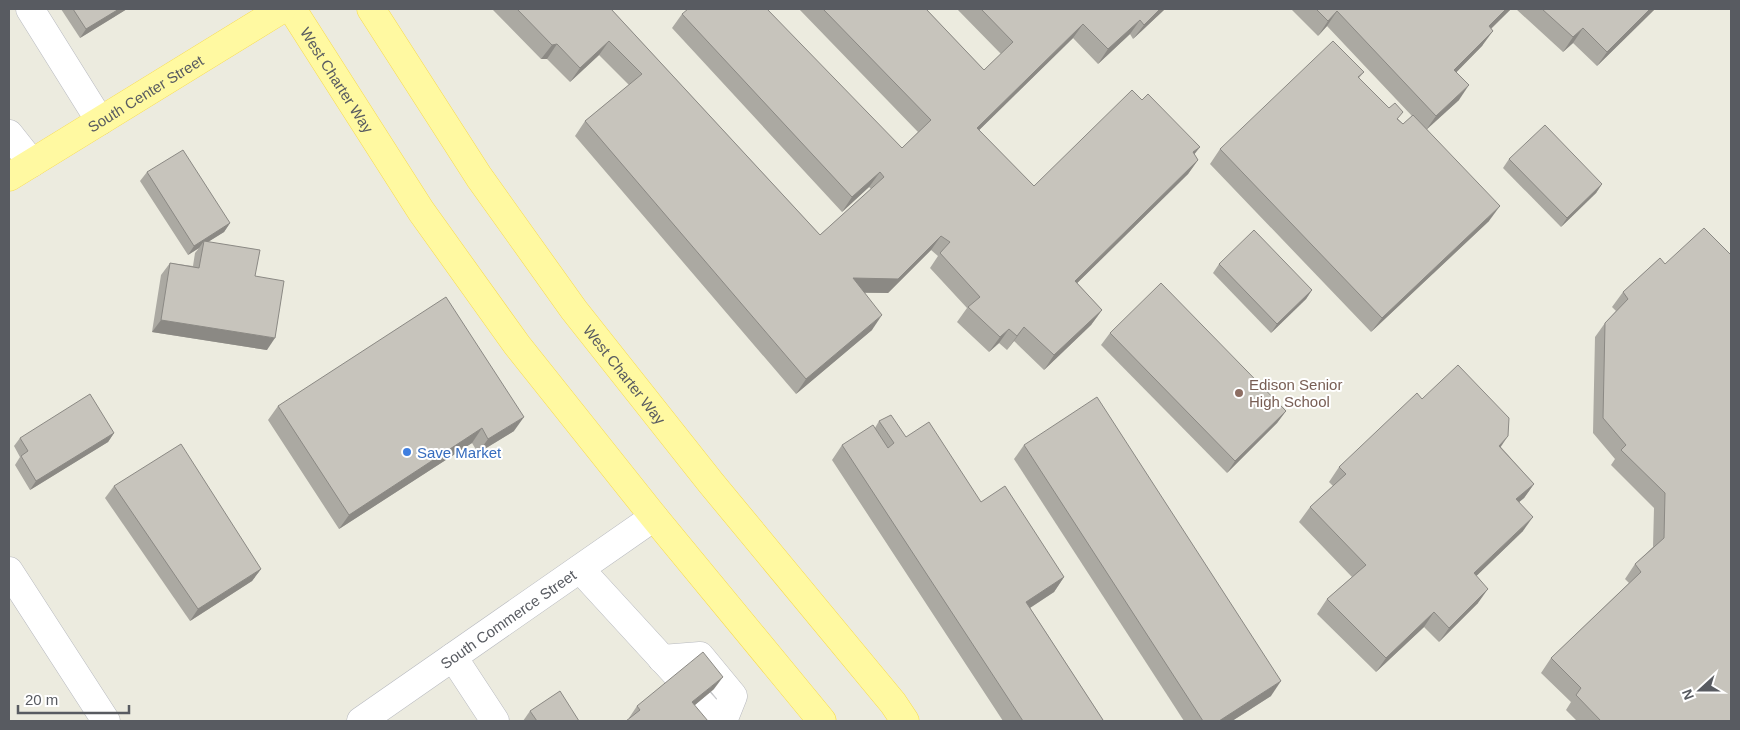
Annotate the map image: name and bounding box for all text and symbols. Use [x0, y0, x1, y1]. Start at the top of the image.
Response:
street label: West Charter Way [297, 24, 377, 136]
street label: South Center Street [84, 51, 207, 135]
street label: West Charter Way [580, 321, 670, 428]
place label: Edison Senior High School [1249, 376, 1342, 410]
marker: Edison Senior High School [1233, 387, 1245, 399]
place label: Save Market [417, 444, 502, 461]
marker: Save Market [401, 446, 413, 458]
street label: South Commerce Street [437, 565, 579, 672]
north arrow [1675, 665, 1725, 715]
scale bar [18, 682, 129, 714]
text: N [1679, 687, 1697, 702]
text: 20 m [25, 691, 58, 708]

